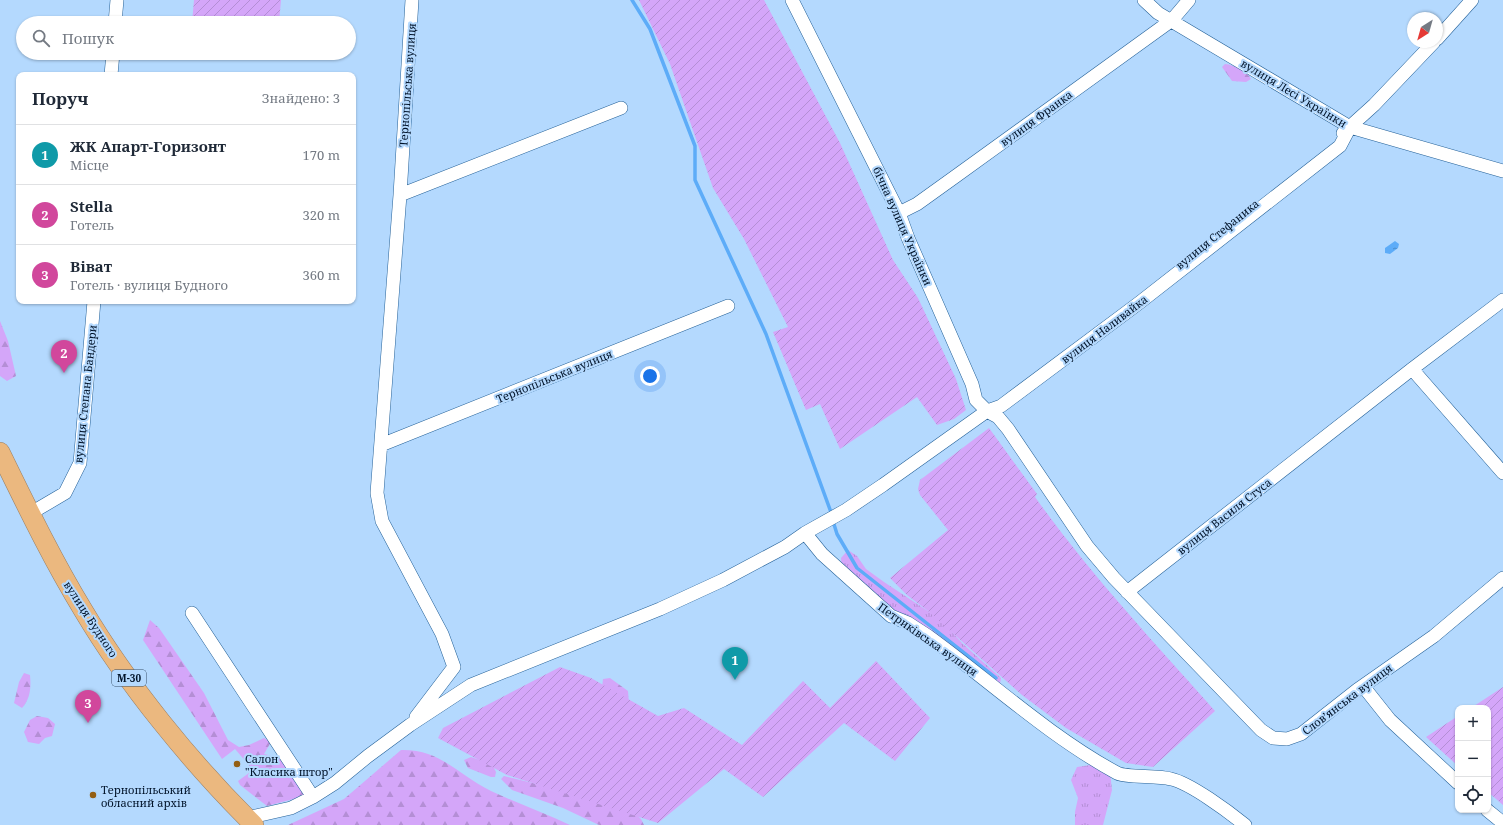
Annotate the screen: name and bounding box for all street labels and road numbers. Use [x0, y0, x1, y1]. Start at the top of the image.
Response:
street label: Тернопільська вулиця [395, 23, 419, 147]
street label: вулиця Лесі Українки [1238, 55, 1350, 131]
street label: вулиця Франка [997, 87, 1075, 149]
street label: бічна вулиця Українки [870, 164, 936, 288]
street label: вулиця Стефаника [1172, 196, 1262, 272]
street label: вулиця Наливайка [1058, 292, 1150, 366]
street label: вулиця Степана Бандери [70, 324, 100, 464]
street label: Тернопільська вулиця [494, 346, 614, 406]
street label: вулиця Василя Стуса [1174, 474, 1274, 558]
street label: вулиця Будного [61, 578, 121, 660]
street label: Петриківська вулиця [875, 599, 981, 679]
street label: Словʼянська вулиця [1299, 660, 1395, 738]
road number: М-30 [112, 670, 146, 686]

